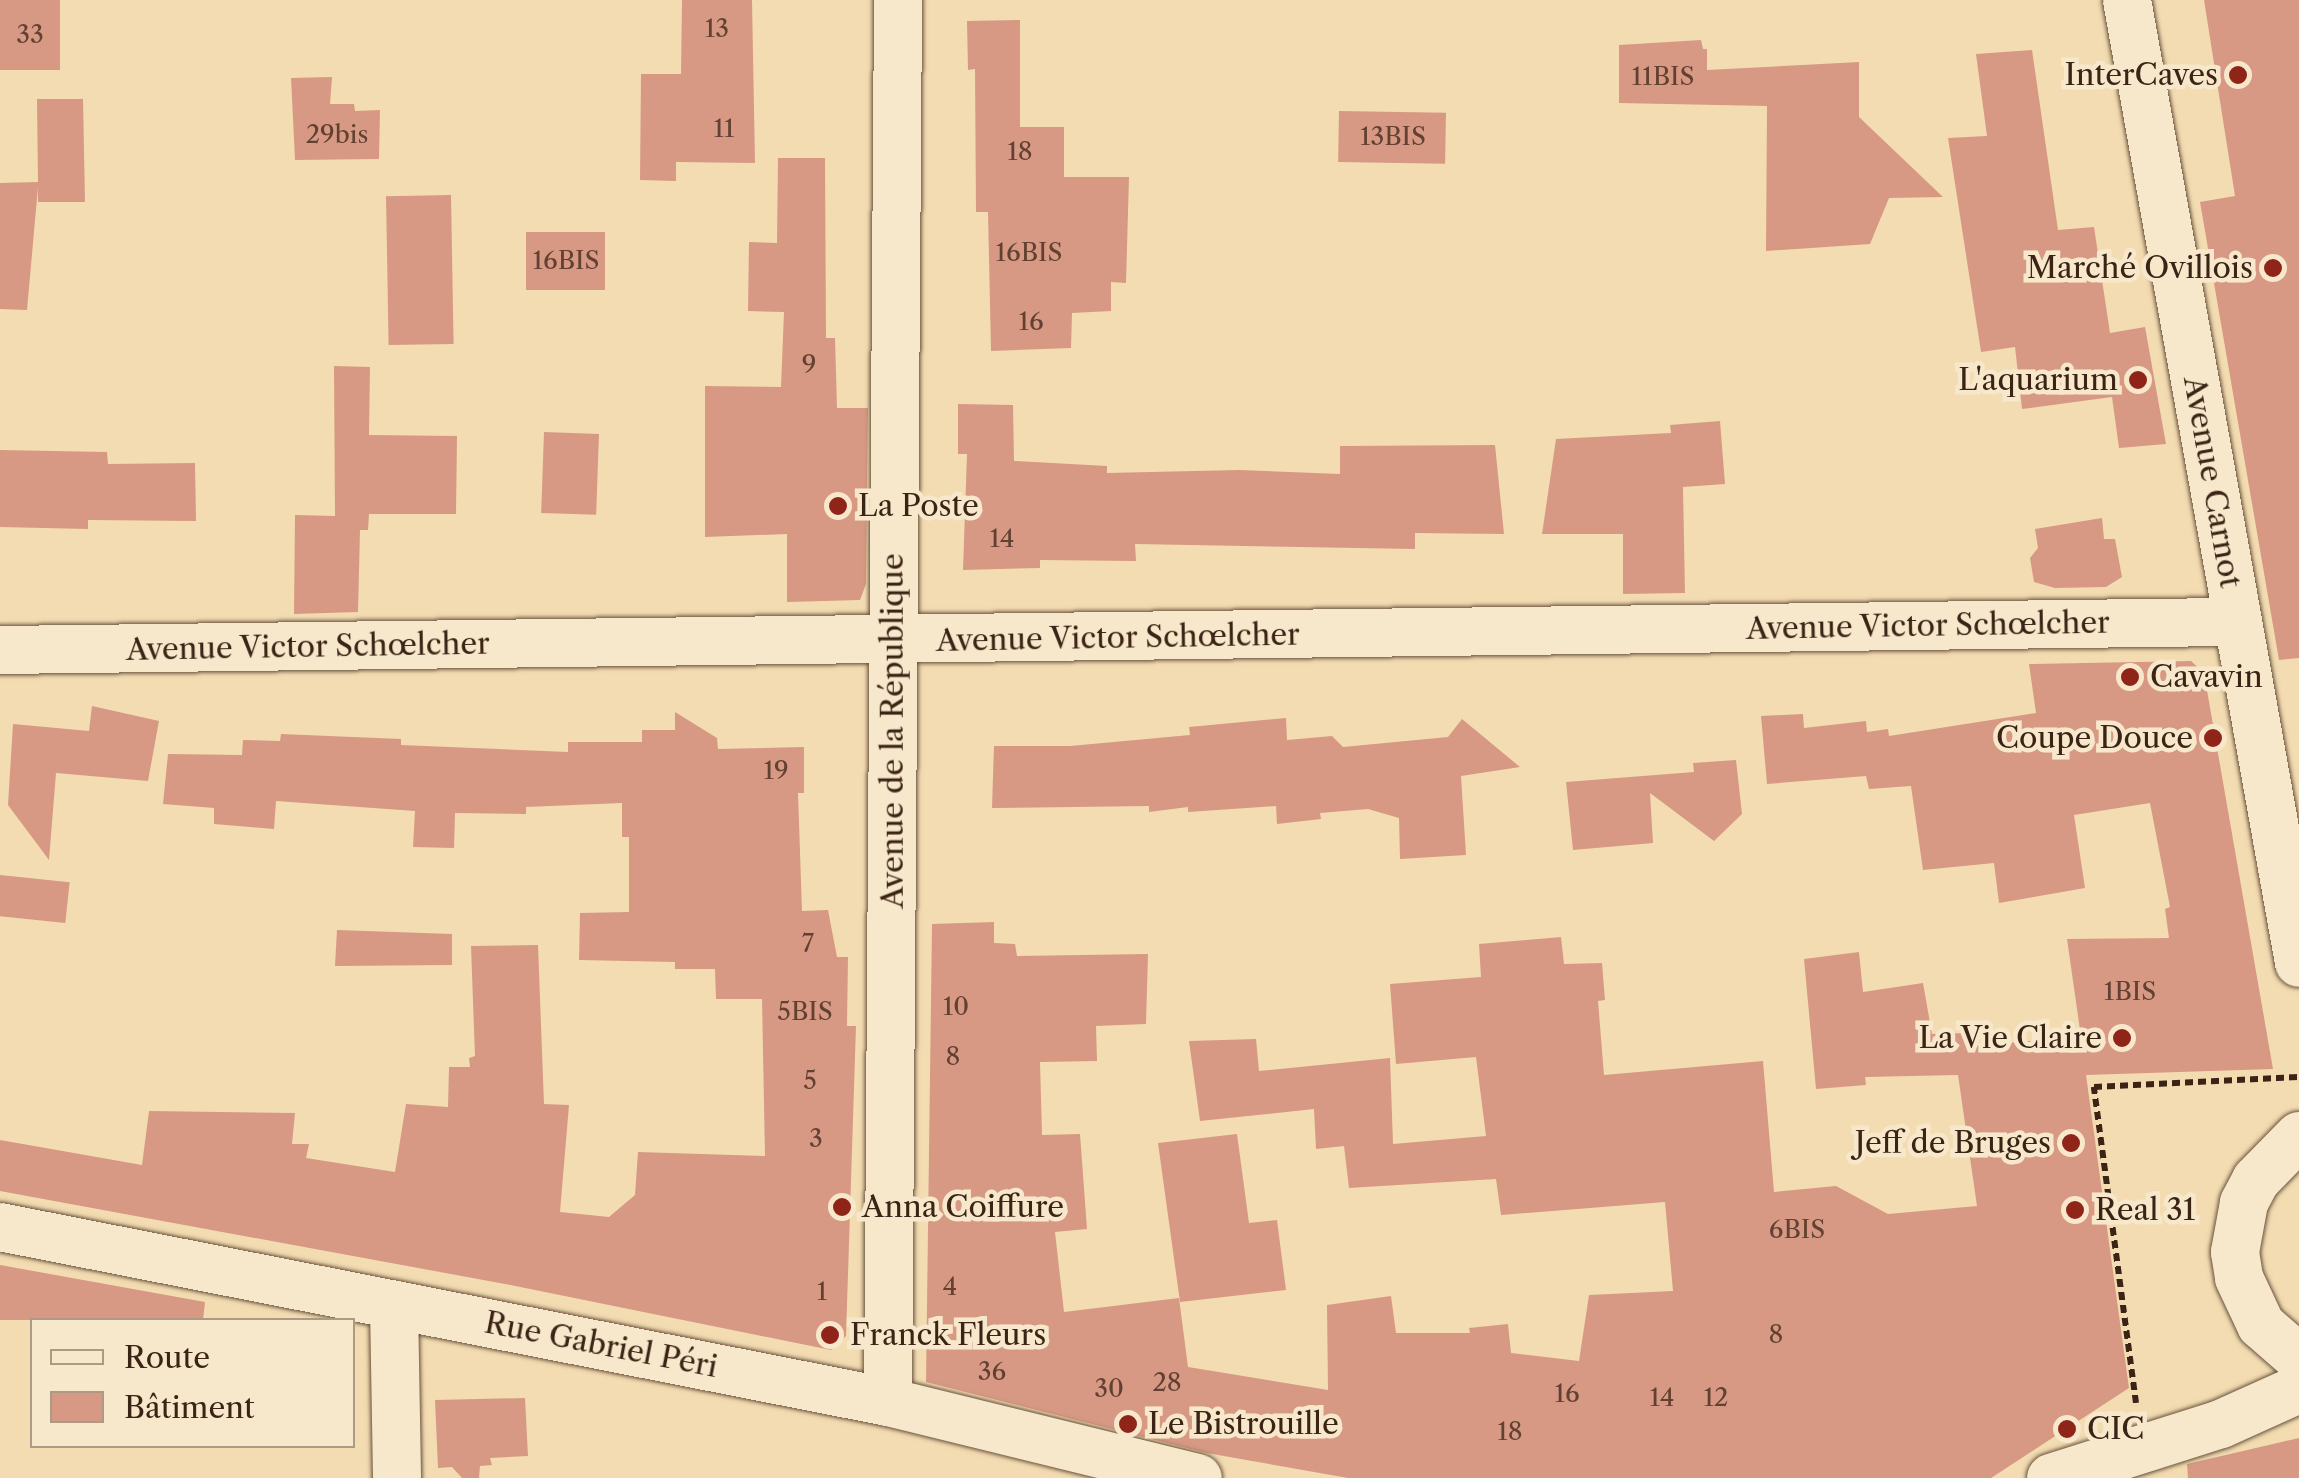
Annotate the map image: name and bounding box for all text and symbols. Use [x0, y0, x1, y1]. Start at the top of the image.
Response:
house number: 13 [705, 14, 729, 44]
house number: 33 [16, 20, 44, 50]
place label: InterCaves [2064, 57, 2218, 93]
house number: 11BIS [1632, 62, 1694, 92]
marker: InterCaves [2227, 64, 2249, 86]
house number: 11 [713, 114, 735, 144]
house number: 29bis [306, 120, 368, 150]
house number: 13BIS [1360, 122, 1426, 152]
house number: 18 [1007, 137, 1033, 167]
house number: 16BIS [996, 238, 1062, 268]
house number: 16BIS [533, 246, 599, 276]
place label: Marché Ovillois [2027, 250, 2253, 286]
marker: Marché Ovillois [2262, 257, 2284, 279]
house number: 16 [1018, 307, 1044, 337]
house number: 9 [802, 350, 816, 380]
place label: L'aquarium [1958, 362, 2118, 398]
marker: L'aquarium [2127, 369, 2149, 391]
street label: Avenue Carnot [2176, 374, 2248, 590]
place label: La Poste [858, 488, 979, 524]
marker: La Poste [827, 495, 849, 517]
house number: 14 [990, 524, 1014, 554]
street label: Avenue de la République [875, 553, 911, 909]
street label: Avenue Victor Schœlcher [1745, 605, 2111, 647]
street label: Avenue Victor Schœlcher [935, 617, 1301, 659]
street label: Avenue Victor Schœlcher [125, 626, 491, 668]
place label: Cavavin [2150, 659, 2263, 695]
marker: Cavavin [2119, 666, 2141, 688]
place label: Coupe Douce [1996, 720, 2193, 756]
marker: Coupe Douce [2202, 727, 2224, 749]
house number: 19 [763, 756, 789, 786]
house number: 7 [802, 929, 814, 959]
house number: 1BIS [2104, 977, 2156, 1007]
house number: 10 [943, 992, 969, 1022]
house number: 5BIS [777, 997, 833, 1027]
place label: La Vie Claire [1917, 1020, 2102, 1056]
marker: La Vie Claire [2111, 1027, 2133, 1049]
house number: 8 [946, 1042, 960, 1072]
house number: 5 [803, 1066, 817, 1096]
house number: 3 [809, 1124, 823, 1154]
place label: Jeff de Bruges [1855, 1125, 2051, 1161]
marker: Jeff de Bruges [2060, 1132, 2082, 1154]
place label: Anna Coiffure [862, 1189, 1064, 1225]
place label: Real 31 [2095, 1192, 2195, 1228]
marker: Anna Coiffure [831, 1196, 853, 1218]
marker: Real 31 [2064, 1199, 2086, 1221]
house number: 6BIS [1769, 1215, 1825, 1245]
house number: 4 [943, 1272, 957, 1302]
house number: 1 [817, 1277, 827, 1307]
street label: Rue Gabriel Péri [482, 1305, 720, 1385]
place label: Franck Fleurs [850, 1317, 1047, 1353]
legend [30, 1318, 355, 1448]
house number: 8 [1769, 1320, 1783, 1350]
marker: Franck Fleurs [819, 1324, 841, 1346]
text: Route [124, 1339, 210, 1376]
house number: 36 [978, 1357, 1006, 1387]
house number: 28 [1152, 1368, 1182, 1398]
house number: 30 [1094, 1374, 1124, 1404]
house number: 16 [1554, 1379, 1580, 1409]
house number: 14 [1650, 1383, 1674, 1413]
house number: 12 [1704, 1383, 1728, 1413]
text: Bâtiment [124, 1389, 255, 1426]
place label: Le Bistrouille [1148, 1406, 1339, 1442]
place label: CIC [2087, 1411, 2144, 1447]
marker: Le Bistrouille [1117, 1413, 1139, 1435]
house number: 18 [1497, 1417, 1523, 1447]
marker: CIC [2056, 1418, 2078, 1440]

